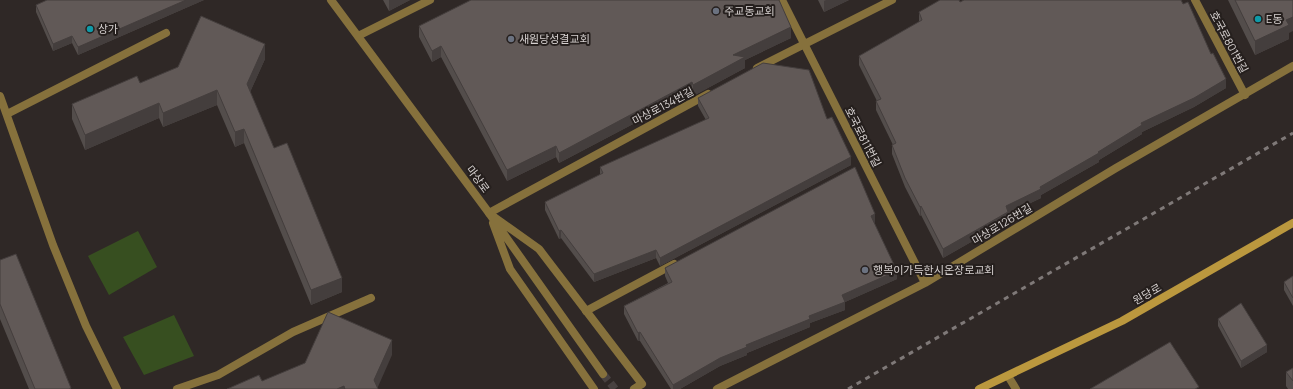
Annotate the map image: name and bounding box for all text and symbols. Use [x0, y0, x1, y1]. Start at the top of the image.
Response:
place label: 주교동교회 [724, 3, 775, 18]
marker: 주교동교회 [711, 6, 721, 16]
street label: 호국로801번길 [1207, 8, 1252, 75]
place label: E동 [1266, 11, 1282, 26]
marker: E동 [1253, 14, 1263, 24]
place label: 상가 [98, 21, 118, 36]
marker: 상가 [85, 24, 95, 34]
place label: 새원당성결교회 [519, 31, 590, 46]
marker: 새원당성결교회 [506, 34, 516, 44]
street label: 마상로134번길 [629, 83, 696, 128]
street label: 호국로811번길 [842, 104, 885, 169]
street label: 마상로 [463, 162, 494, 195]
street label: 마상로126번길 [969, 200, 1035, 248]
place label: 행복이가득한시온장로교회 [873, 262, 994, 277]
marker: 행복이가득한시온장로교회 [860, 265, 870, 275]
street label: 원당로 [1130, 279, 1164, 308]

